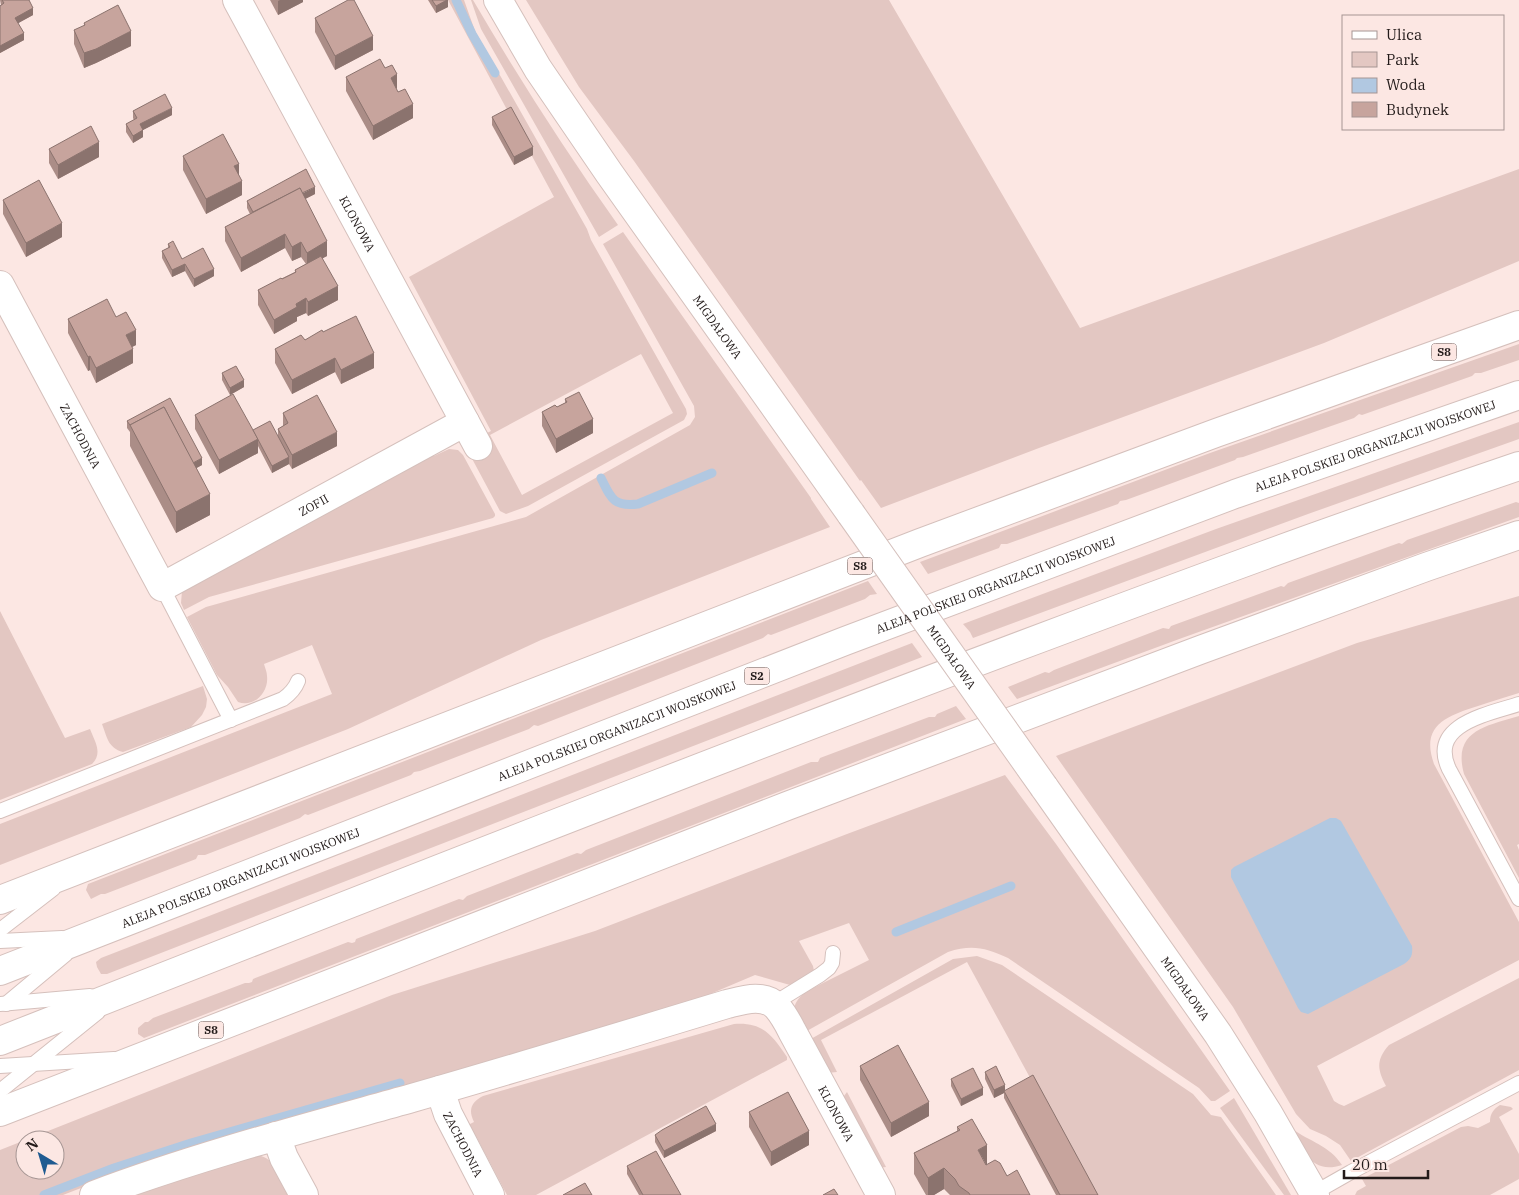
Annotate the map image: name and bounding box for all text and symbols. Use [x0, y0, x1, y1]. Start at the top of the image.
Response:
legend [1342, 15, 1504, 130]
text: Ulica [1386, 25, 1422, 44]
text: Park [1386, 50, 1419, 69]
text: Woda [1386, 75, 1426, 94]
text: Budynek [1386, 100, 1449, 119]
street label: KLONOWA [337, 193, 379, 255]
street label: MIGDAŁOWA [690, 292, 746, 362]
road number: S8 [1432, 344, 1456, 361]
street label: ALEJA POLSKIEJ ORGANIZACJI WOJSKOWEJ [1252, 396, 1498, 494]
street label: ZACHODNIA [57, 401, 105, 471]
street label: ZOFII [296, 490, 331, 519]
street label: ALEJA POLSKIEJ ORGANIZACJI WOJSKOWEJ [874, 532, 1117, 636]
road number: S8 [848, 558, 872, 574]
street label: MIGDAŁOWA [924, 622, 980, 692]
road number: S2 [744, 668, 770, 684]
street label: ALEJA POLSKIEJ ORGANIZACJI WOJSKOWEJ [495, 677, 738, 783]
street label: ALEJA POLSKIEJ ORGANIZACJI WOJSKOWEJ [119, 824, 362, 930]
street label: MIGDAŁOWA [1158, 953, 1214, 1024]
road number: S8 [198, 1022, 224, 1038]
street label: KLONOWA [815, 1083, 858, 1144]
street label: ZACHODNIA [440, 1109, 487, 1180]
north arrow [15, 1130, 65, 1180]
text: N [22, 1134, 42, 1155]
scale bar [1344, 1148, 1428, 1180]
text: 20 m [1352, 1155, 1388, 1174]

